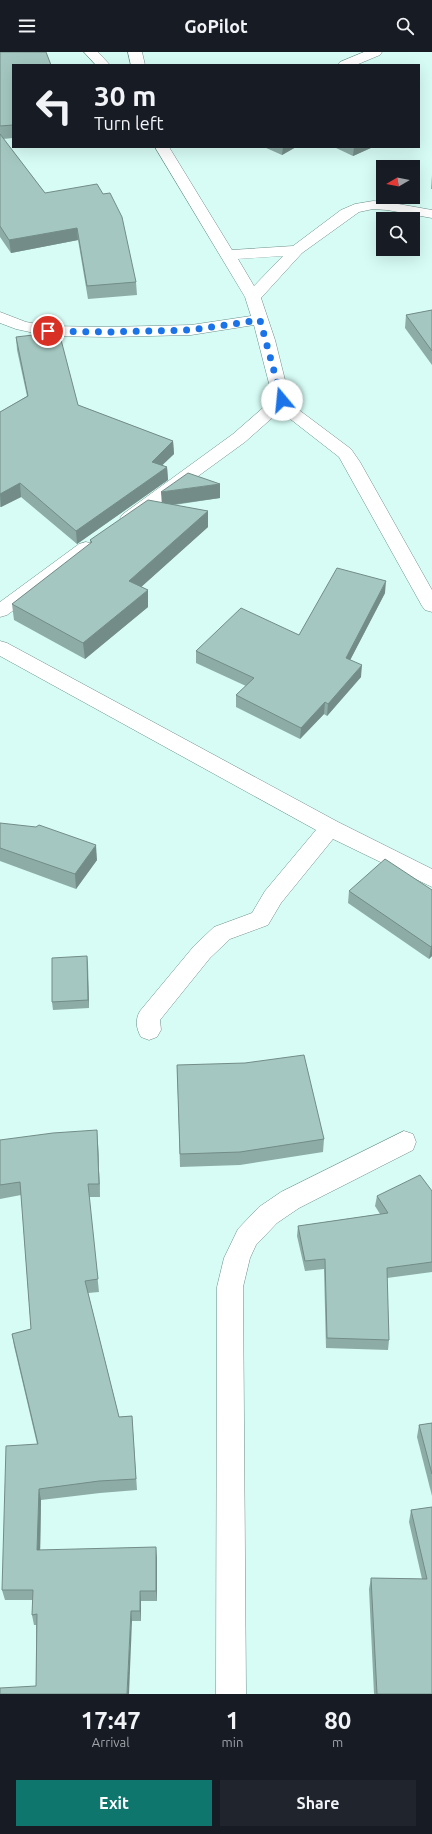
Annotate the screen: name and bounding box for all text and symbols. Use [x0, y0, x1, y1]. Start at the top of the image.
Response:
icon: menu [16, 15, 38, 37]
icon: search [394, 15, 416, 37]
text: GoPilot [184, 16, 248, 36]
icon: left [28, 80, 80, 132]
text: 30 m [94, 80, 156, 111]
text: Turn left [94, 113, 164, 133]
north arrow [376, 160, 420, 204]
map controls [376, 160, 420, 256]
button: search [376, 212, 420, 256]
pin [31, 314, 65, 348]
icon: arrive [37, 320, 59, 342]
position arrow [261, 379, 303, 421]
text: 17:47 [81, 1707, 141, 1734]
text: 1 [226, 1707, 239, 1734]
text: 80 [324, 1707, 351, 1734]
text: Arrival [92, 1735, 130, 1749]
text: min [222, 1735, 243, 1749]
text: m [332, 1735, 343, 1749]
button: Exit [16, 1780, 212, 1826]
button: Share [220, 1780, 416, 1826]

